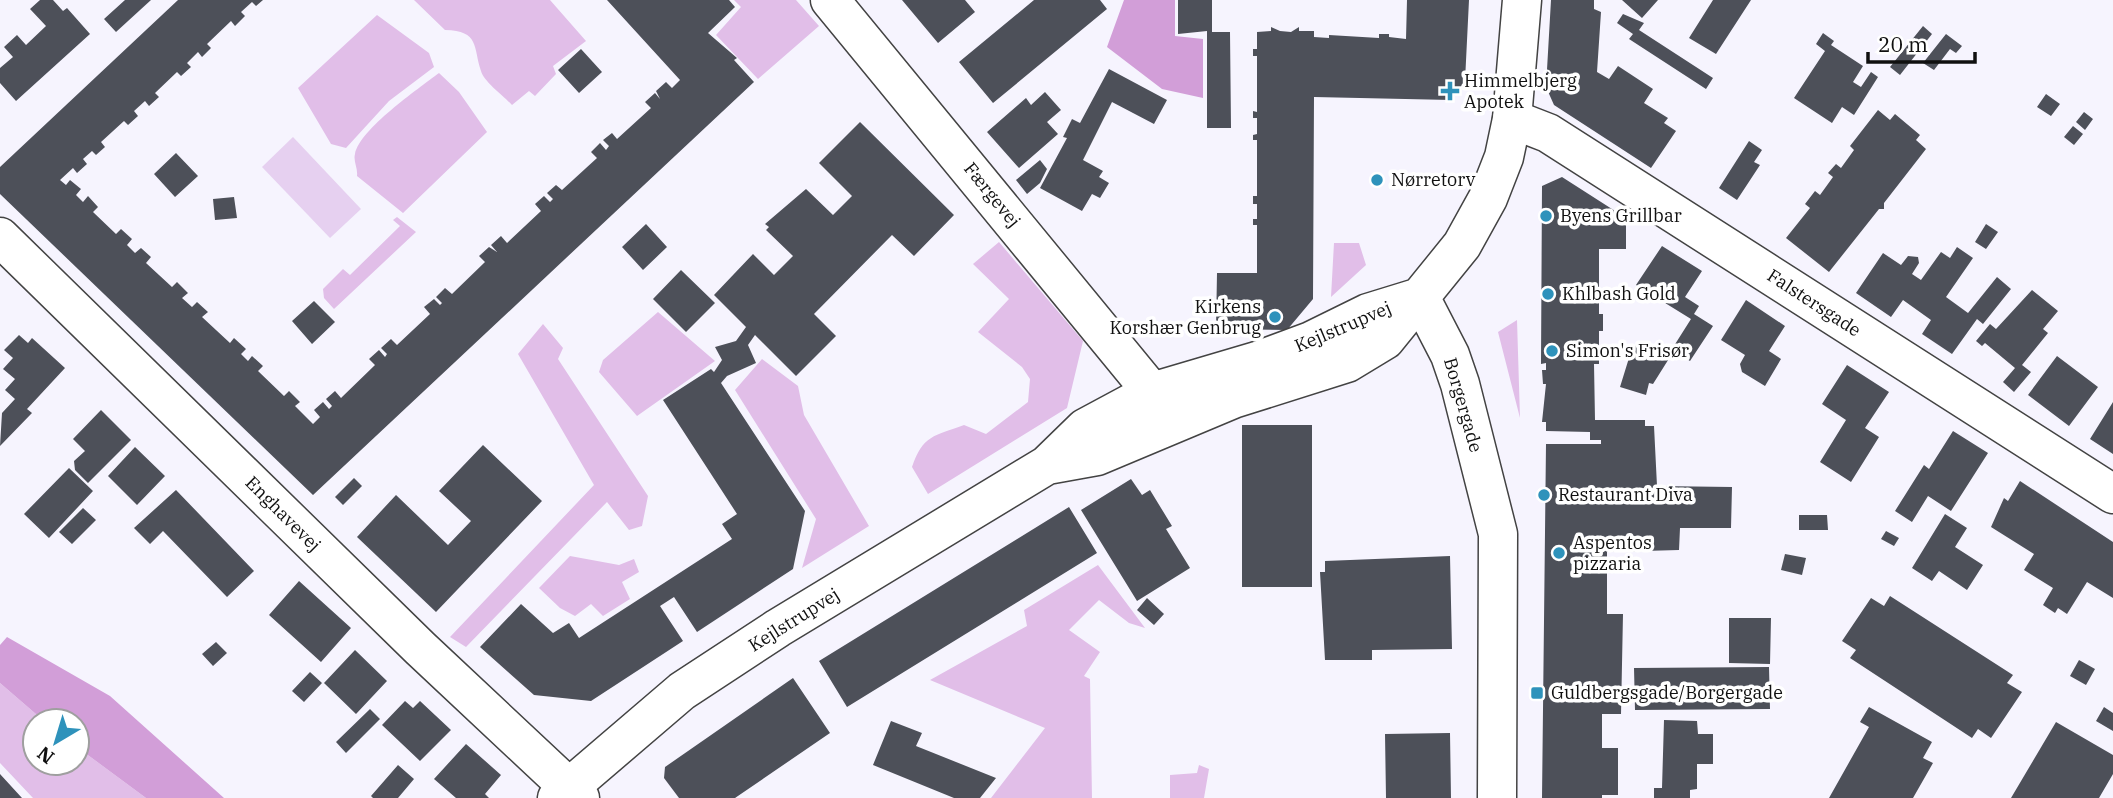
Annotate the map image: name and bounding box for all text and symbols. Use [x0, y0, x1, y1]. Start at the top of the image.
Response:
scale bar [1868, 21, 1975, 65]
text: 20 m [1878, 30, 1928, 58]
place label: Himmelbjerg Apotek [1464, 69, 1577, 113]
marker: Himmelbjerg Apotek [1442, 83, 1458, 99]
street label: Færgevej [959, 157, 1026, 232]
place label: Nørretorv [1391, 168, 1476, 191]
marker: Nørretorv [1369, 172, 1385, 188]
place label: Byens Grillbar [1560, 204, 1682, 227]
marker: Byens Grillbar [1538, 208, 1554, 224]
street label: Falstersgade [1763, 264, 1865, 341]
place label: Khlbash Gold [1562, 282, 1676, 305]
marker: Khlbash Gold [1540, 286, 1556, 302]
place label: Kirkens Korshær Genbrug [1109, 295, 1261, 339]
street label: Kejlstrupvej [1291, 296, 1395, 357]
marker: Kirkens Korshær Genbrug [1267, 309, 1283, 325]
place label: Simon's Frisør [1566, 339, 1689, 362]
marker: Simon's Frisør [1544, 343, 1560, 359]
street label: Borgergade [1439, 355, 1488, 455]
street label: Enghavevej [241, 471, 326, 556]
place label: Restaurant Diva [1558, 483, 1693, 506]
marker: Restaurant Diva [1536, 487, 1552, 503]
place label: Aspentos pizzaria [1573, 531, 1652, 575]
marker: Aspentos pizzaria [1551, 545, 1567, 561]
street label: Kejlstrupvej [744, 583, 843, 657]
place label: Guldbergsgade/Borgergade [1551, 681, 1783, 704]
marker: Guldbergsgade/Borgergade [1529, 685, 1545, 701]
north arrow [21, 707, 91, 777]
text: N [32, 741, 59, 769]

